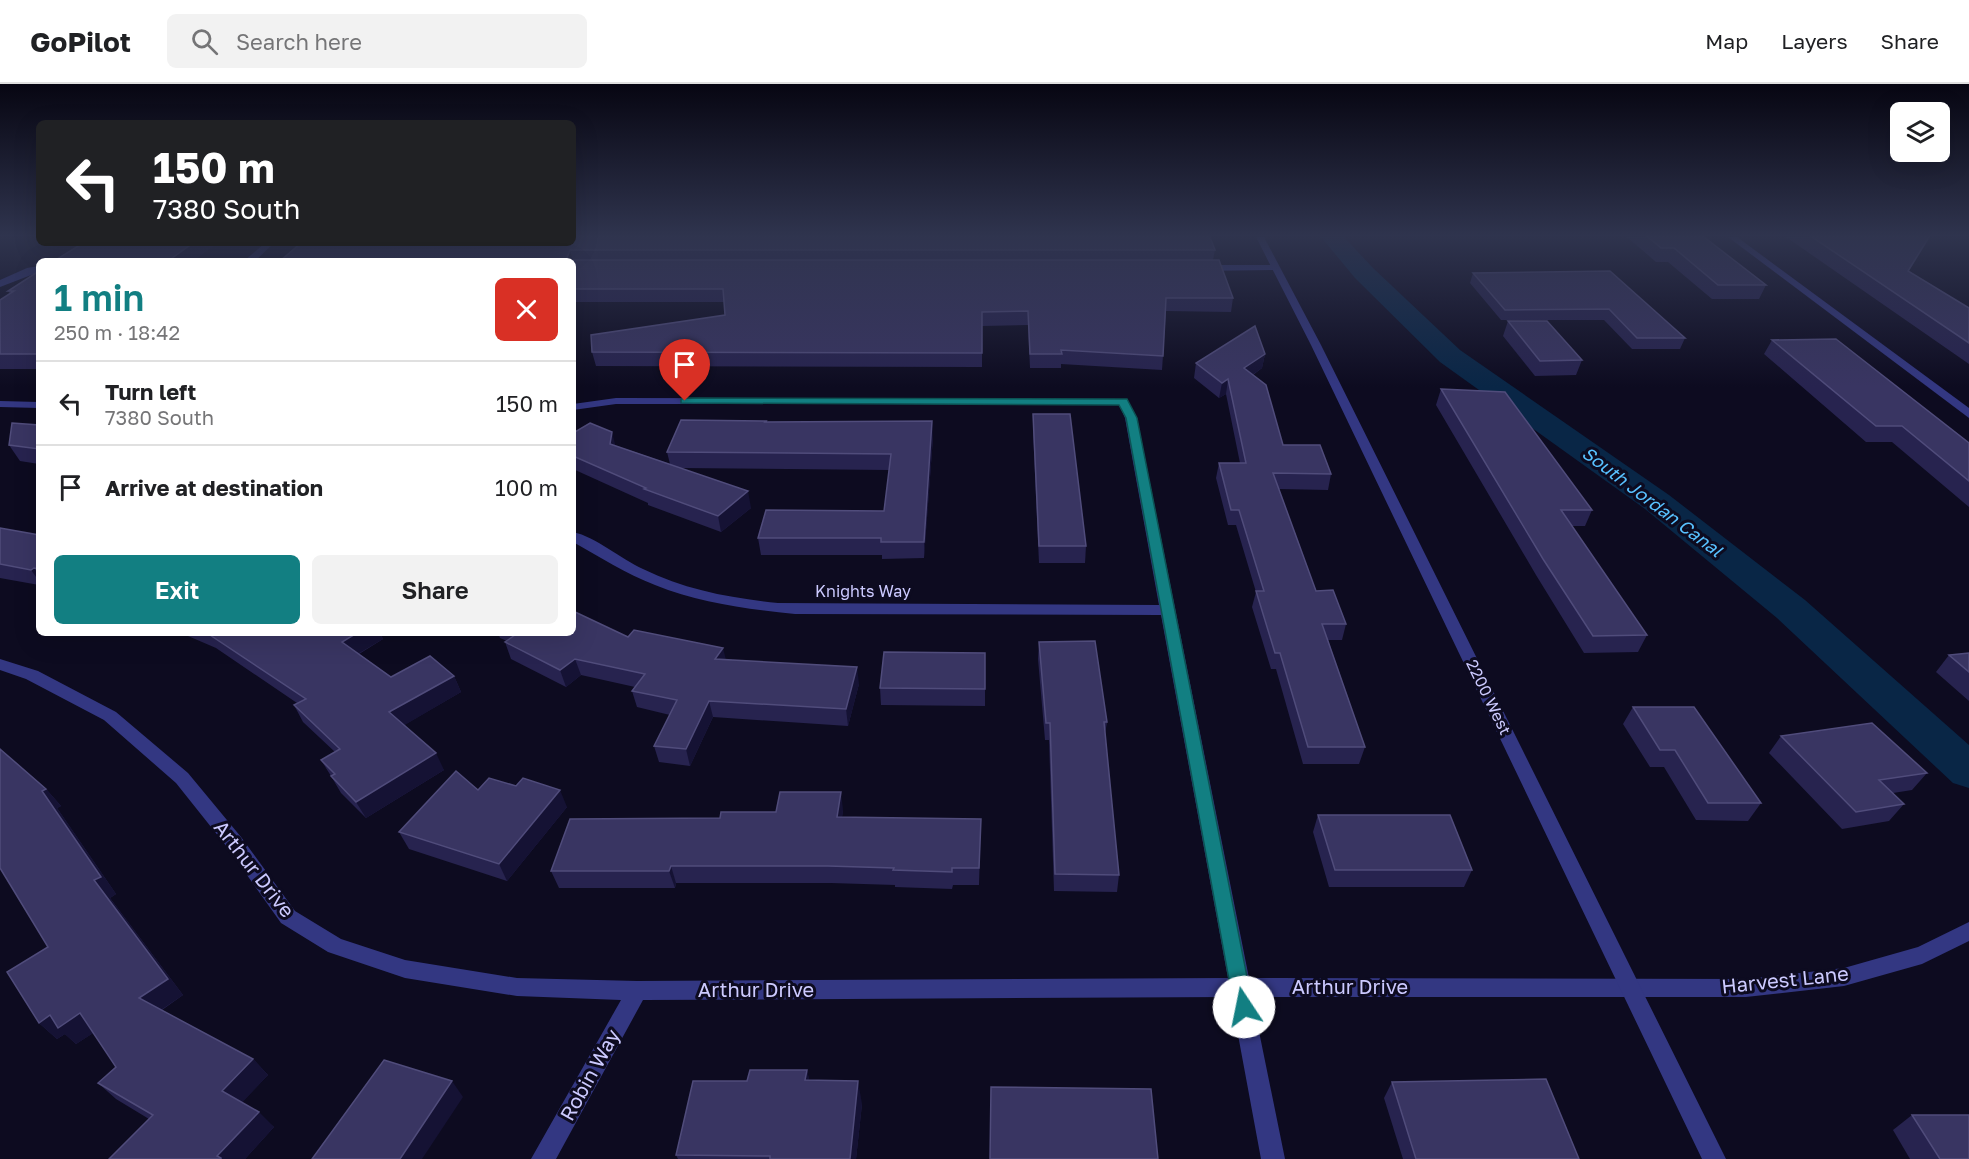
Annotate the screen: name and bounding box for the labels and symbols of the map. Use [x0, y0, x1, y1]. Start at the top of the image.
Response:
pin [659, 339, 710, 401]
water label: South Jordan Canal [1578, 441, 1728, 562]
street label: Knights Way [815, 581, 911, 601]
street label: 2200 West [1462, 656, 1516, 738]
street label: Arthur Drive [210, 815, 300, 922]
street label: Harvest Lane [1720, 960, 1850, 998]
street label: Arthur Drive [1292, 974, 1408, 998]
position arrow [1212, 975, 1276, 1039]
street label: Arthur Drive [698, 977, 814, 1001]
street label: Robin Way [554, 1025, 624, 1124]

